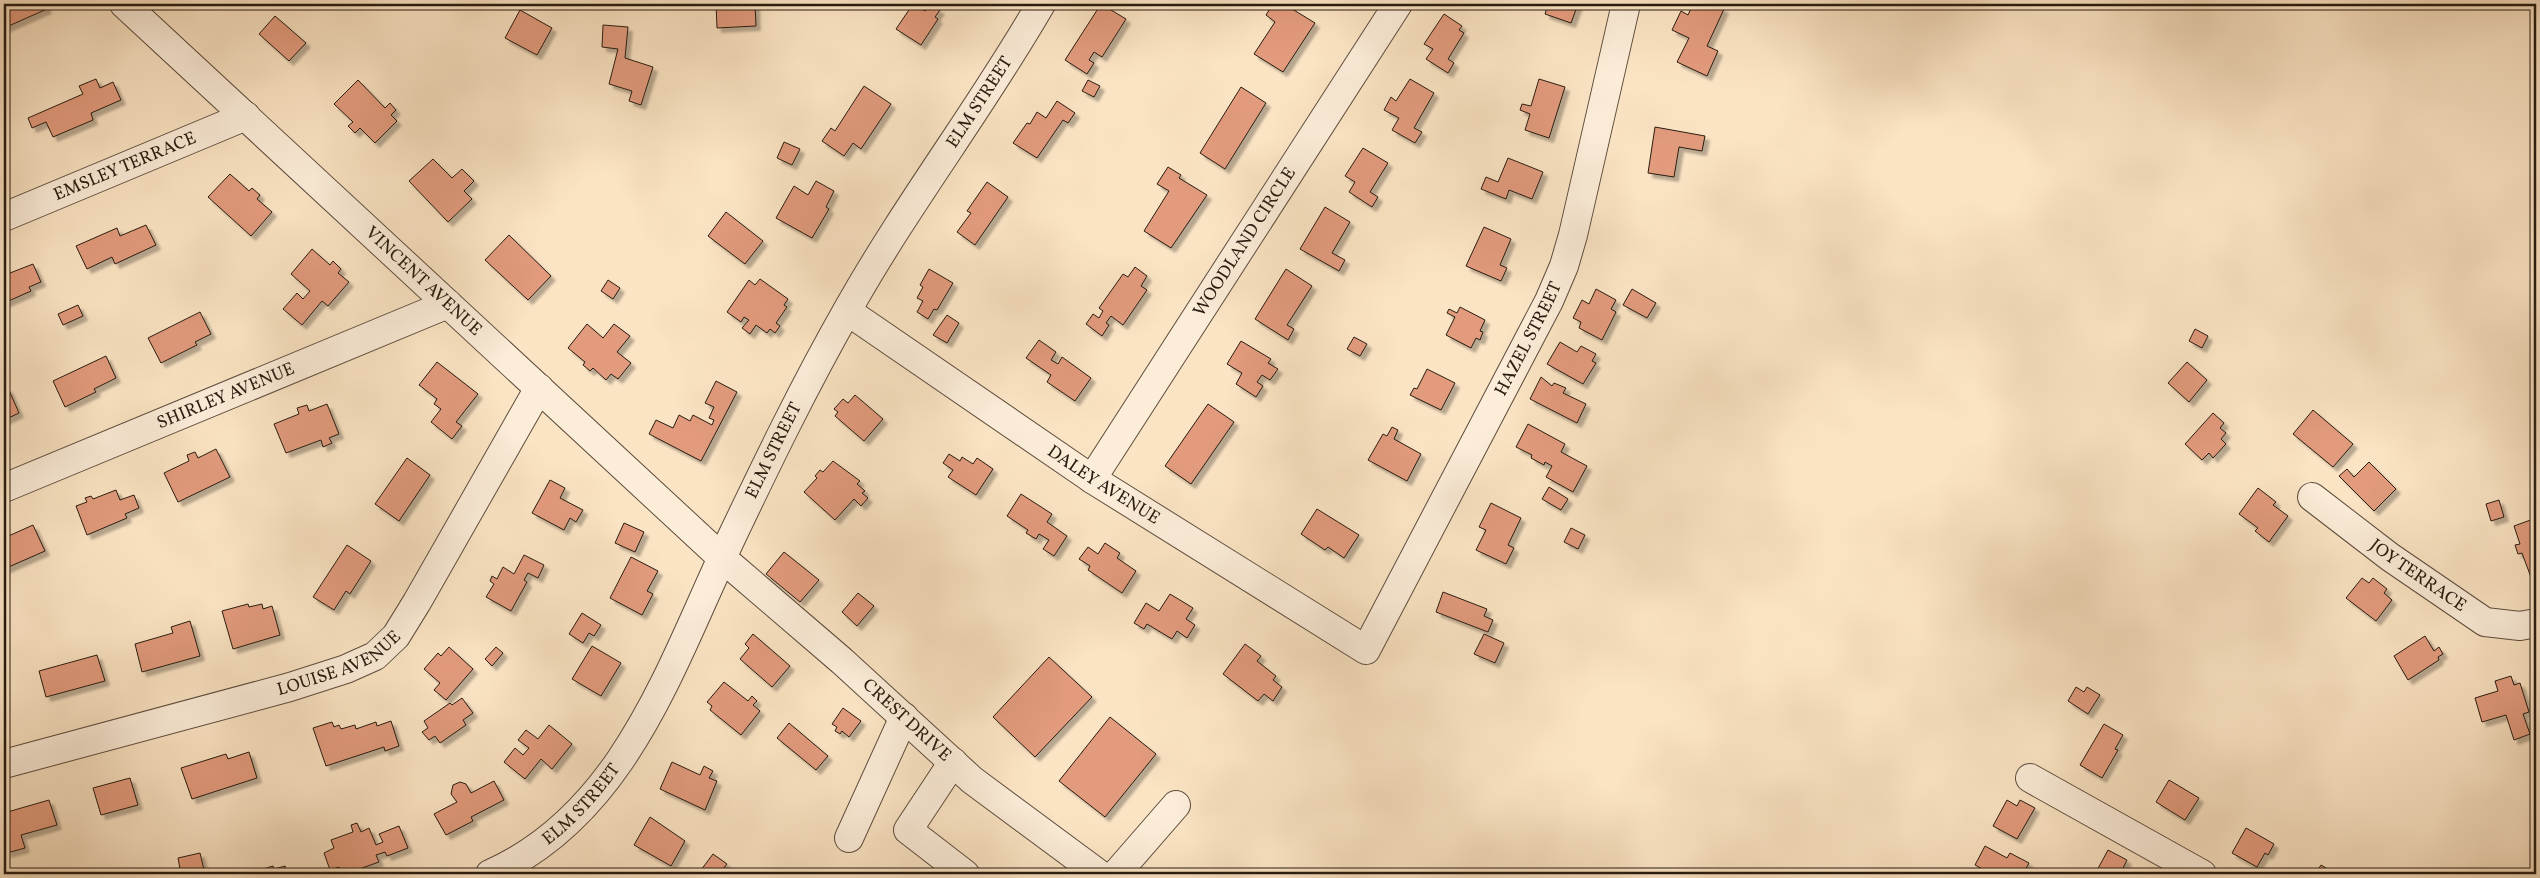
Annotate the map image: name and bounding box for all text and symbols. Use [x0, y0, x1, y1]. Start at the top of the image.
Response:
street label: ELM STREET [940, 51, 1019, 153]
street label: EMSLEY TERRACE [50, 126, 200, 207]
street label: WOODLAND CIRCLE [1187, 162, 1302, 322]
street label: VINCENT AVENUE [359, 221, 487, 342]
street label: HAZEL STREET [1489, 278, 1568, 401]
street label: SHIRLEY AVENUE [153, 356, 298, 436]
street label: ELM STREET [739, 398, 808, 503]
street label: DALEY AVENUE [1042, 439, 1165, 531]
street label: JOY TERRACE [2364, 533, 2471, 618]
street label: LOUISE AVENUE [274, 625, 407, 702]
street label: CREST DRIVE [857, 673, 957, 768]
street label: ELM STREET [537, 758, 627, 851]

